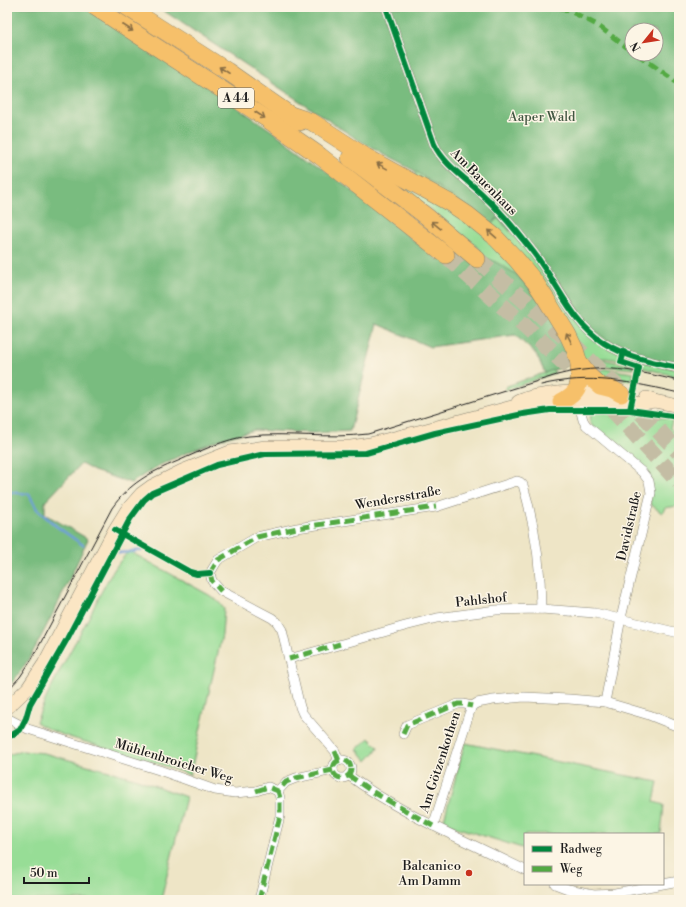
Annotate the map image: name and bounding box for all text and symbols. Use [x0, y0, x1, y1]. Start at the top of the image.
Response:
north arrow [624, 22, 664, 62]
one-way arrow [122, 24, 133, 32]
text: N [628, 39, 644, 54]
one-way arrow [219, 66, 230, 74]
road number: A 44 [218, 88, 254, 108]
park label: Aaper Wald [508, 109, 576, 125]
one-way arrow [255, 110, 266, 119]
street label: Am Bauenhaus [447, 145, 521, 219]
one-way arrow [376, 161, 388, 169]
one-way arrow [431, 220, 442, 229]
one-way arrow [486, 230, 497, 239]
one-way arrow [565, 332, 572, 344]
street label: Wendersstraße [353, 482, 443, 514]
street label: Davidstraße [613, 489, 645, 562]
street label: Pahlshof [454, 589, 509, 611]
street label: Am Götzenkothen [416, 709, 464, 816]
street label: Mühlenbroicher Weg [113, 735, 235, 787]
legend [524, 833, 664, 885]
text: Radweg [560, 842, 603, 857]
place label: Balcanico Am Damm [398, 858, 462, 889]
scale bar [24, 859, 89, 885]
text: Weg [559, 862, 583, 877]
text: 50 m [30, 866, 58, 881]
marker: Balcanico Am Damm [464, 868, 474, 878]

